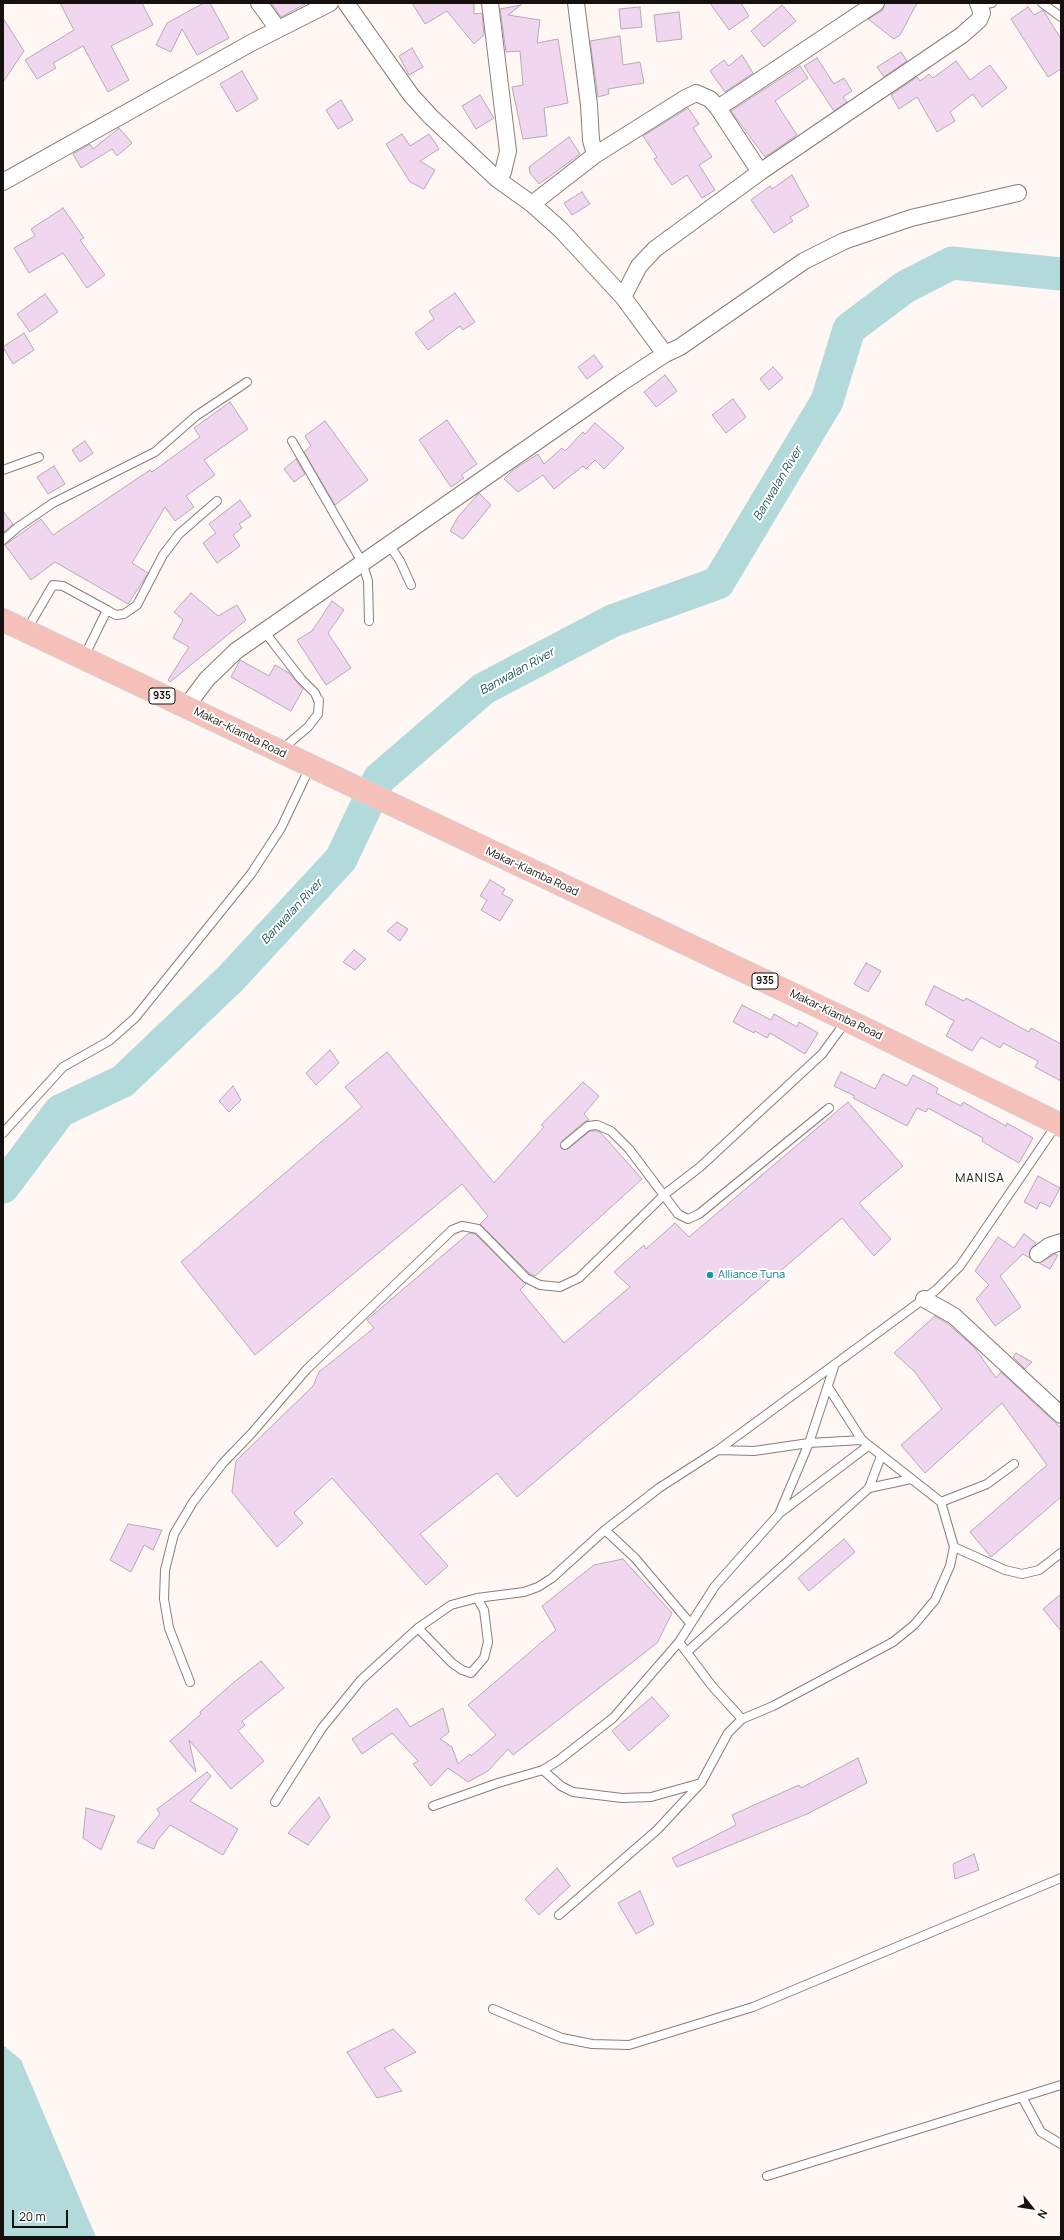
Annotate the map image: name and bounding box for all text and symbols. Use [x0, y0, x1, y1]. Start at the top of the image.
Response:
water label: Banwalan River [750, 445, 806, 523]
water label: Banwalan River [477, 646, 557, 698]
road number: 935 [149, 688, 175, 704]
street label: Makar-Kiamba Road [192, 705, 288, 761]
street label: Makar-Kiamba Road [483, 845, 581, 899]
water label: Banwalan River [258, 877, 326, 947]
road number: 935 [752, 973, 778, 989]
street label: Makar-Kiamba Road [788, 987, 884, 1043]
district label: MANISA [955, 1172, 1005, 1186]
place label: Alliance Tuna [718, 1268, 785, 1282]
marker: Alliance Tuna [705, 1270, 715, 1280]
north arrow [1012, 2188, 1052, 2228]
scale bar [14, 2202, 70, 2228]
text: N [1034, 2207, 1051, 2221]
text: 20 m [19, 2208, 46, 2225]

